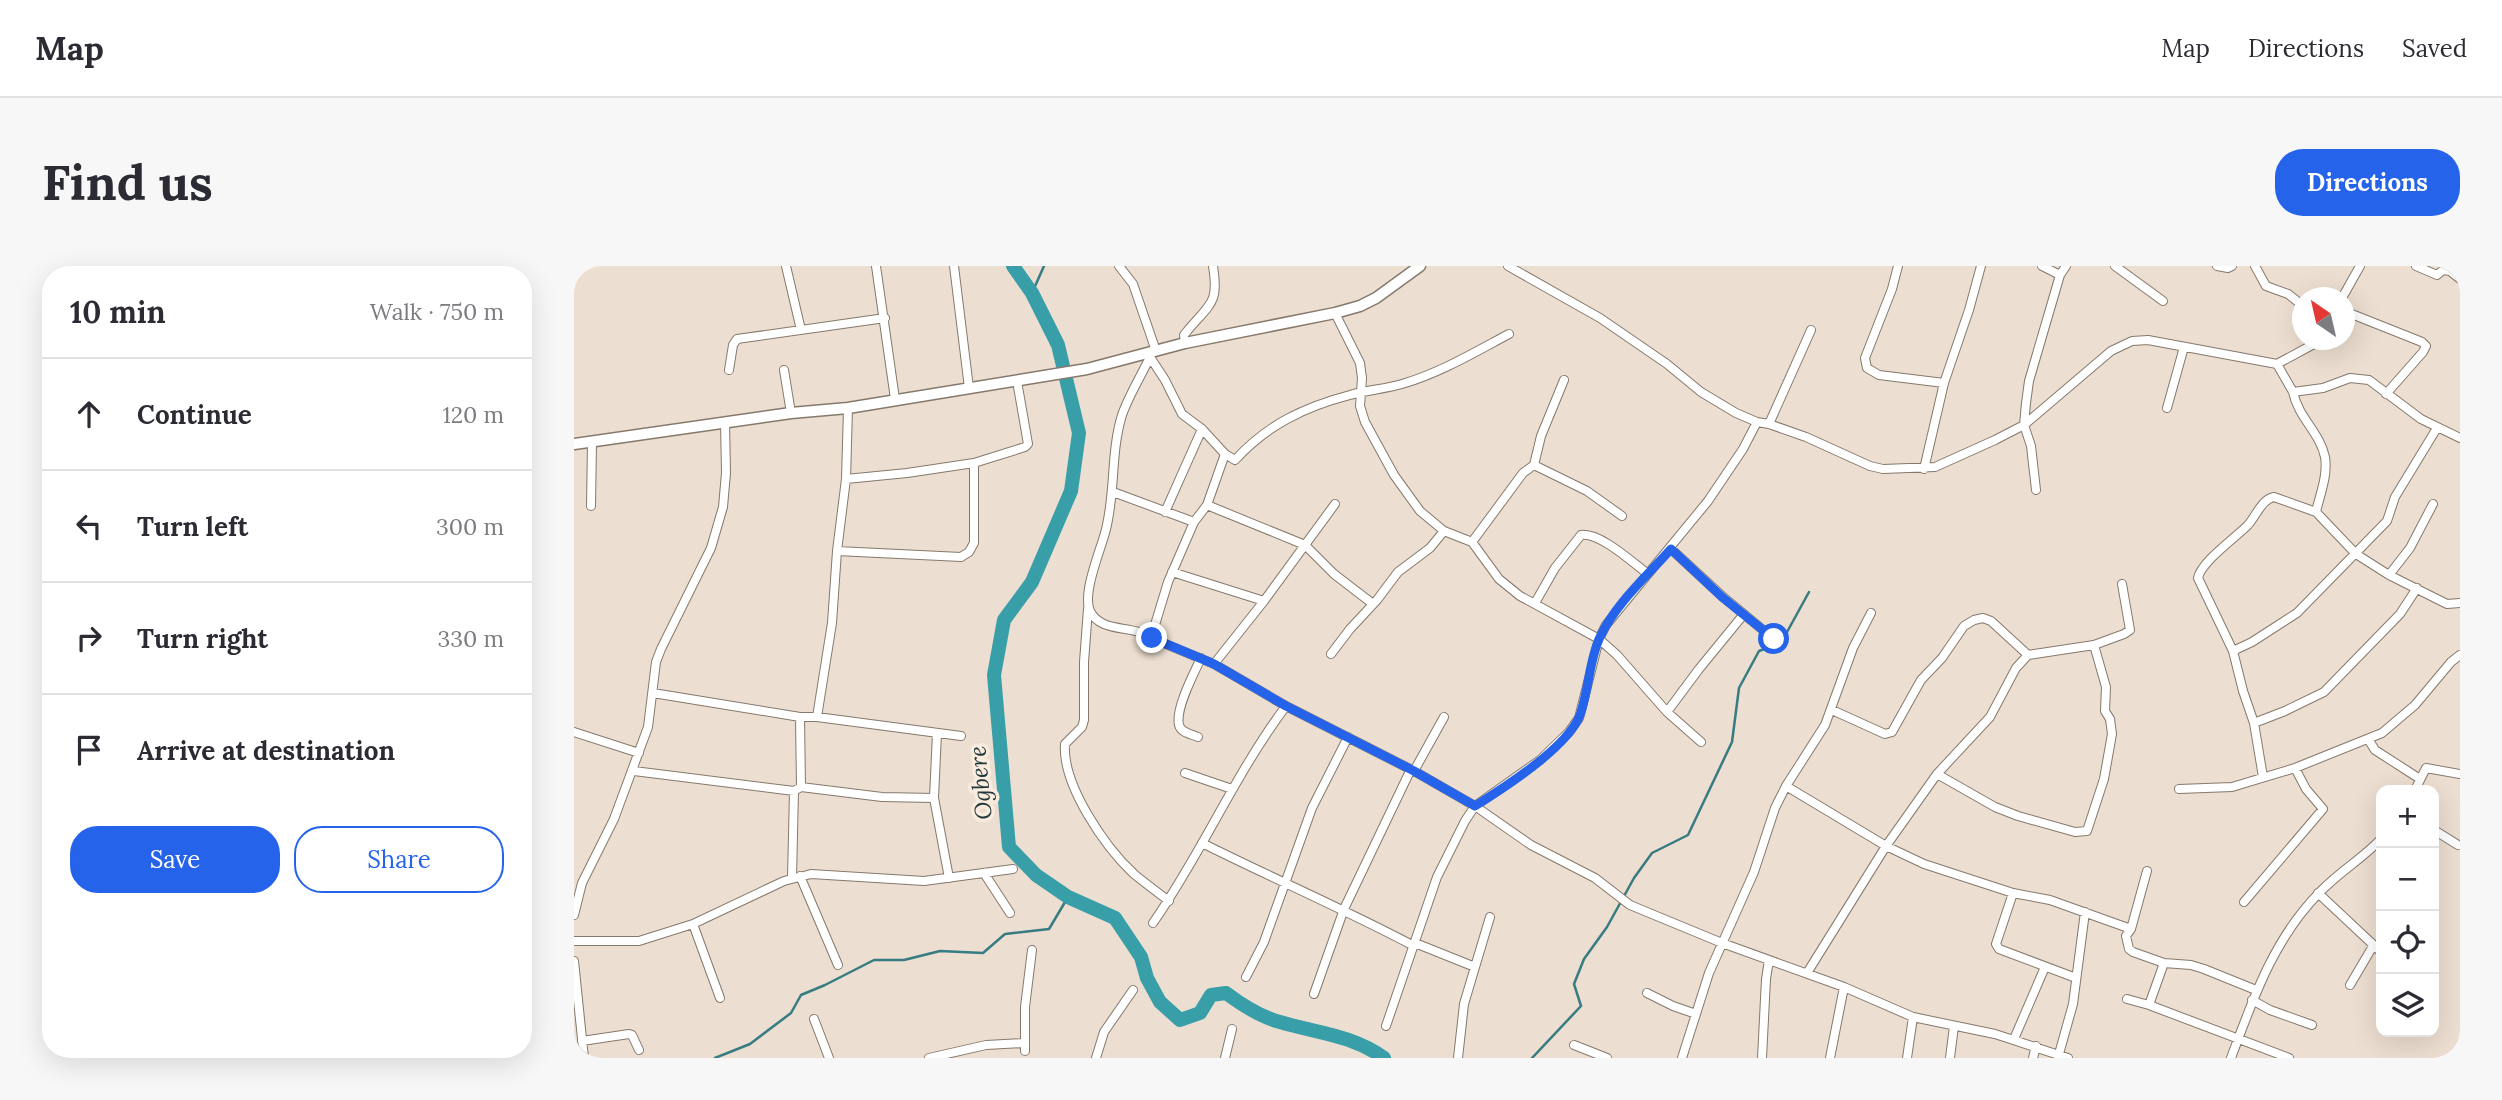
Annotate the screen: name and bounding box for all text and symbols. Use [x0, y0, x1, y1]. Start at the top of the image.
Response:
text: Map [35, 27, 104, 69]
text: Map [2161, 33, 2210, 64]
text: Directions [2248, 33, 2364, 64]
text: Saved [2402, 33, 2467, 64]
button: Directions [2275, 149, 2460, 216]
text: Find us [42, 151, 213, 213]
north arrow [2292, 287, 2355, 350]
text: 10 min [70, 293, 166, 331]
text: Walk · 750 m [370, 297, 504, 326]
icon: ahead [70, 395, 108, 433]
text: Continue [137, 398, 252, 431]
text: 120 m [442, 400, 504, 429]
icon: left [70, 507, 108, 545]
text: Turn left [137, 510, 248, 543]
text: 300 m [436, 512, 504, 541]
icon: right [70, 619, 108, 657]
text: Turn right [137, 622, 268, 655]
route end [1136, 622, 1167, 653]
route start [1758, 623, 1789, 654]
text: 330 m [437, 624, 504, 653]
icon: arrive [70, 731, 108, 769]
text: Arrive at destination [137, 734, 395, 767]
water label: Ogbere [962, 745, 998, 821]
map controls [2376, 785, 2439, 1037]
button: + [2376, 785, 2439, 848]
button: Save [70, 826, 280, 893]
button: Share [294, 826, 504, 893]
button: − [2376, 848, 2439, 911]
button: locate [2376, 911, 2439, 974]
button: layers [2376, 974, 2439, 1037]

